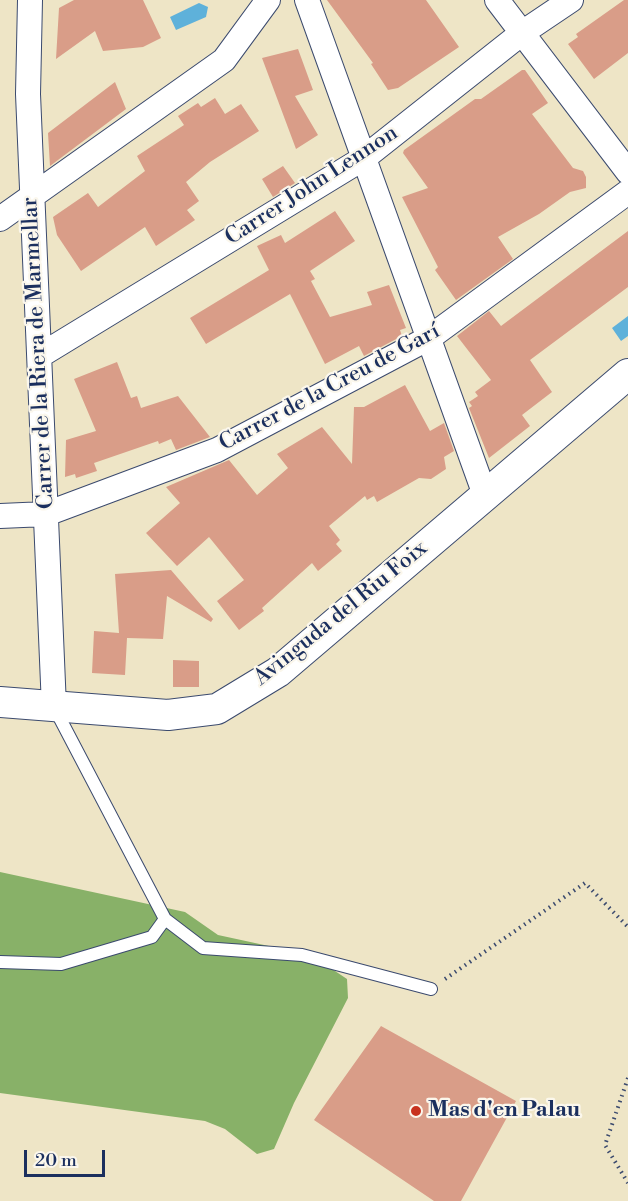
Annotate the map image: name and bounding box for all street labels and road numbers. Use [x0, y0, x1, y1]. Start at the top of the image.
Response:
street label: Carrer John Lennon [221, 120, 403, 252]
street label: Carrer de la Riera de Marmellar [18, 196, 60, 510]
street label: Carrer de la Creu de Garí [215, 319, 445, 457]
street label: Avinguda del Riu Foix [249, 536, 433, 692]

